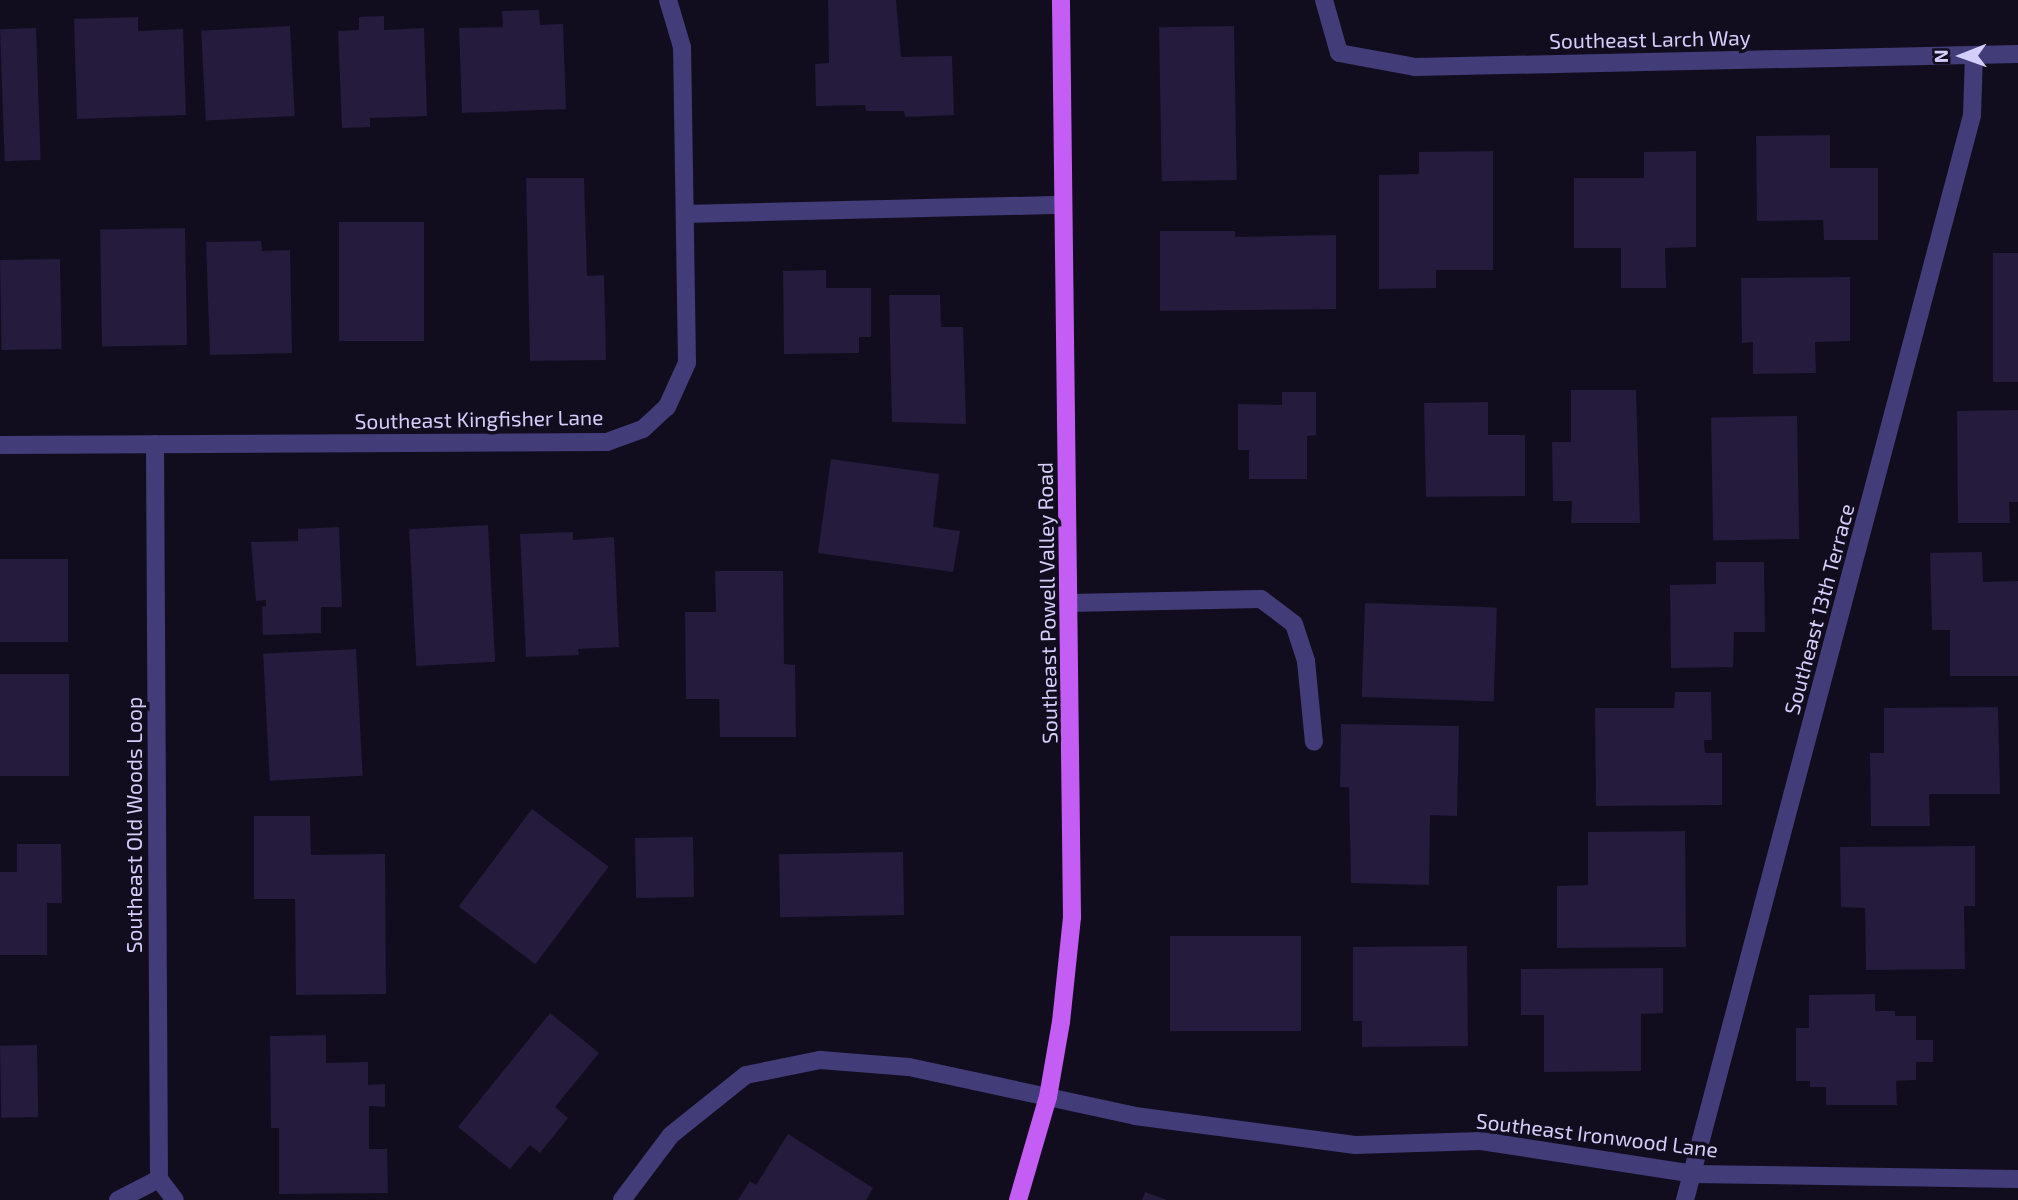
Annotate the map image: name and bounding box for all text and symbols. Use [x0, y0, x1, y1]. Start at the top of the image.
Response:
north arrow [1927, 21, 1997, 91]
street label: Southeast Larch Way [1549, 25, 1751, 53]
text: N [1929, 49, 1952, 63]
street label: Southeast Kingfisher Lane [354, 404, 604, 434]
street label: Southeast Powell Valley Road [1032, 461, 1062, 745]
street label: Southeast 13th Terrace [1779, 501, 1859, 717]
street label: Southeast Old Woods Loop [121, 697, 147, 953]
street label: Southeast Ironwood Lane [1475, 1108, 1719, 1162]

